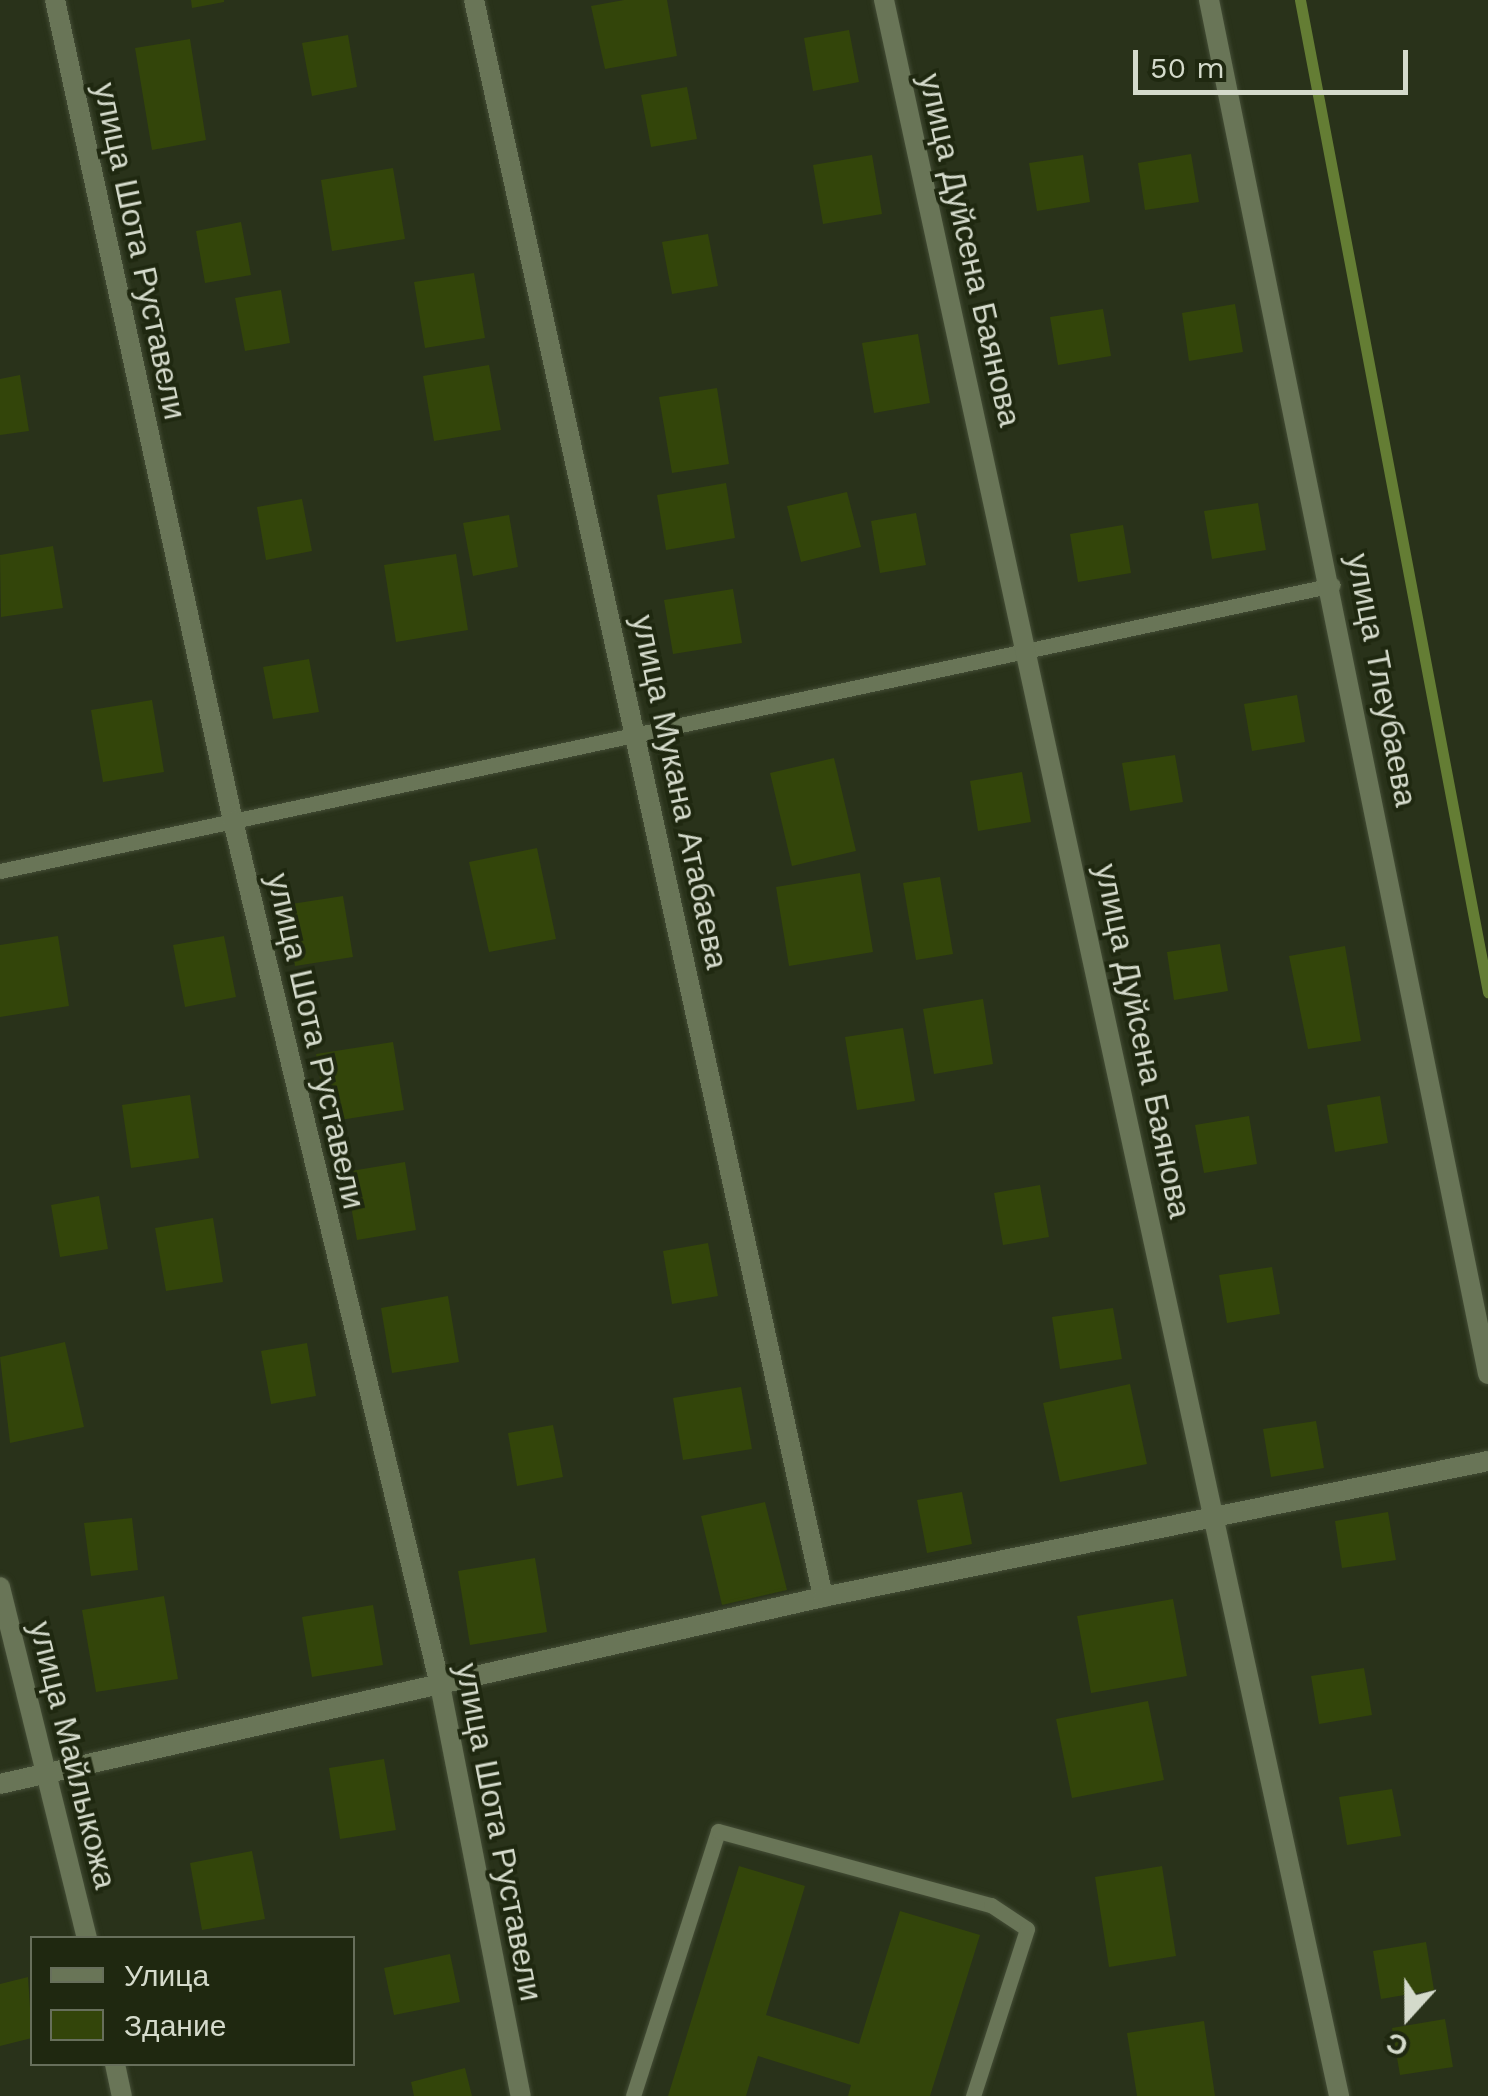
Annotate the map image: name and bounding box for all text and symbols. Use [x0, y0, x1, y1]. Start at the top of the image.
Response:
scale bar [1138, 30, 1413, 92]
text: 50 m [1150, 50, 1225, 85]
street label: улица Дуйсена Баянова [911, 70, 1029, 430]
street label: улица Шота Руставели [86, 79, 194, 423]
street label: улица Тлеубаева [1339, 550, 1425, 810]
street label: улица Мукана Атабаева [624, 611, 736, 973]
street label: улица Дуйсена Баянова [1087, 860, 1199, 1222]
street label: улица Шота Руставели [259, 869, 373, 1213]
street label: улица Майлыкожа [21, 1617, 125, 1893]
street label: улица Шота Руставели [447, 1660, 551, 2004]
legend [30, 1936, 355, 2066]
text: Улица [124, 1958, 209, 1993]
north arrow [1358, 1966, 1458, 2066]
text: Здание [124, 2008, 226, 2043]
text: С [1382, 2025, 1412, 2064]

